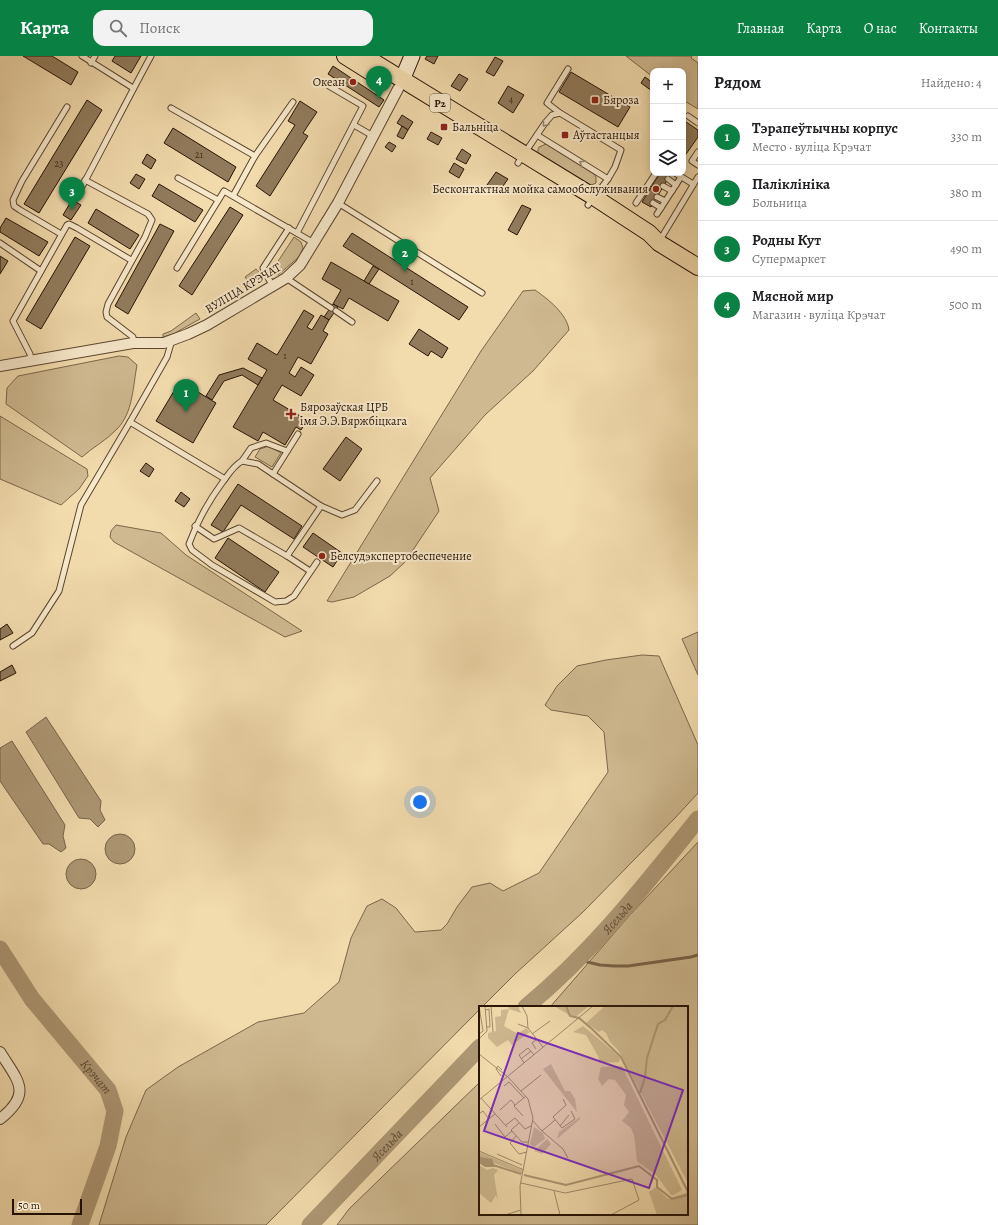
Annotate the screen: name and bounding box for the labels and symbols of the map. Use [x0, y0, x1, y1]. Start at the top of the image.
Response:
pin: 4 [366, 66, 392, 99]
place label: Океан [313, 74, 345, 90]
marker: Океан [348, 77, 358, 87]
place label: Бяроза [603, 92, 639, 108]
house number: 4 [509, 93, 514, 106]
road number: Р2 [430, 94, 450, 112]
marker: Бяроза [590, 95, 600, 105]
place label: Бальніца [452, 119, 499, 135]
one-way arrow [543, 119, 550, 126]
marker: Бальніца [439, 122, 449, 132]
place label: Аўтастанцыя [572, 127, 640, 143]
marker: Аўтастанцыя [560, 130, 570, 140]
house number: 21 [195, 148, 204, 161]
house number: 23 [55, 157, 63, 170]
one-way arrow [579, 160, 586, 168]
pin: 3 [59, 177, 85, 210]
place label: Бесконтактная мойка самообслуживания [432, 181, 648, 197]
marker: Бесконтактная мойка самообслуживания [651, 184, 661, 194]
pin: 2 [392, 239, 418, 272]
street label: ВУЛІЦА КРЭЧАТ [202, 259, 284, 317]
house number: 1 [410, 275, 414, 288]
house number: 1 [283, 349, 287, 362]
pin: 1 [173, 379, 199, 412]
place label: Бярозаўская ЦРБ імя Э.Э.Вяржбіцкага [300, 399, 407, 429]
marker: Бярозаўская ЦРБ імя Э.Э.Вяржбіцкага [285, 408, 297, 420]
place label: Белсудэкспертобеспечение [330, 548, 472, 564]
marker: Белсудэкспертобеспечение [317, 551, 327, 561]
your location [410, 792, 430, 812]
water label: Ясельда [598, 898, 636, 938]
inset map [479, 1006, 688, 1215]
water label: Крэчат [77, 1056, 116, 1098]
water label: Ясельда [367, 1125, 406, 1165]
scale bar [12, 1197, 82, 1216]

